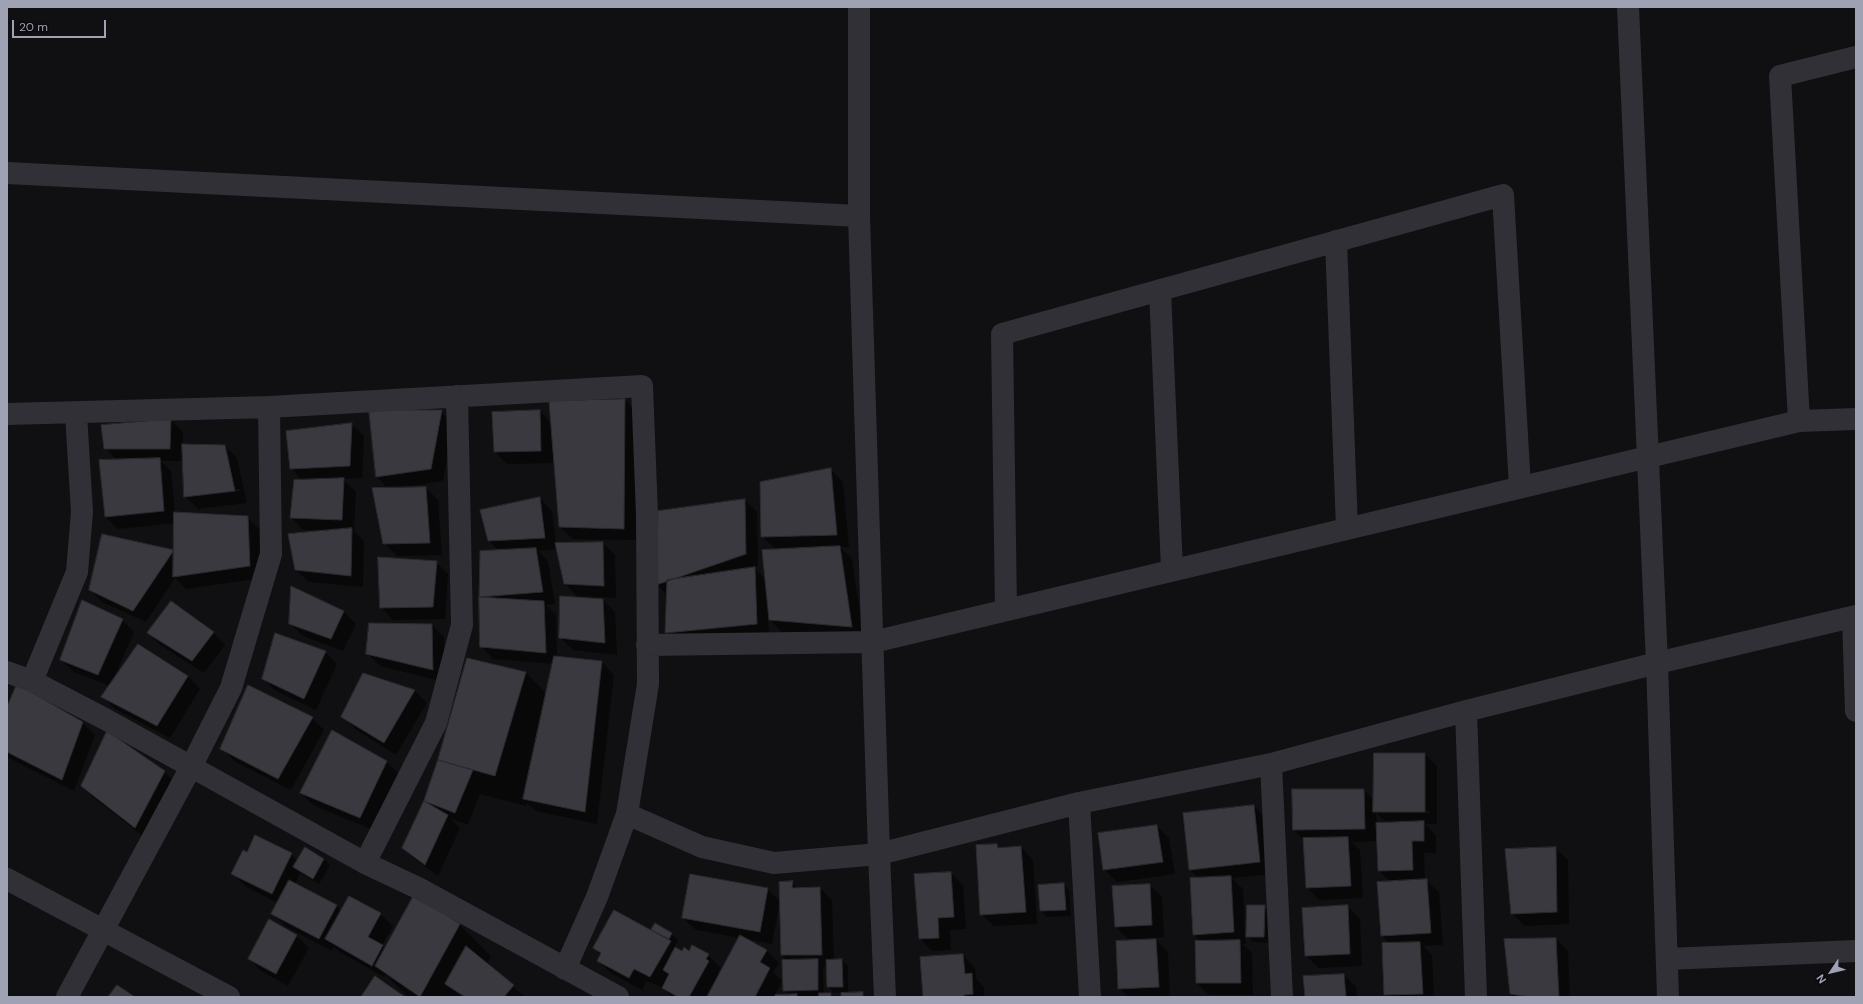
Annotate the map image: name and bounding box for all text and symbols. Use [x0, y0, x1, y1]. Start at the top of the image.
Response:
scale bar [14, 12, 108, 38]
text: 20 m [19, 19, 48, 35]
north arrow [1811, 952, 1851, 992]
text: N [1813, 972, 1829, 986]

